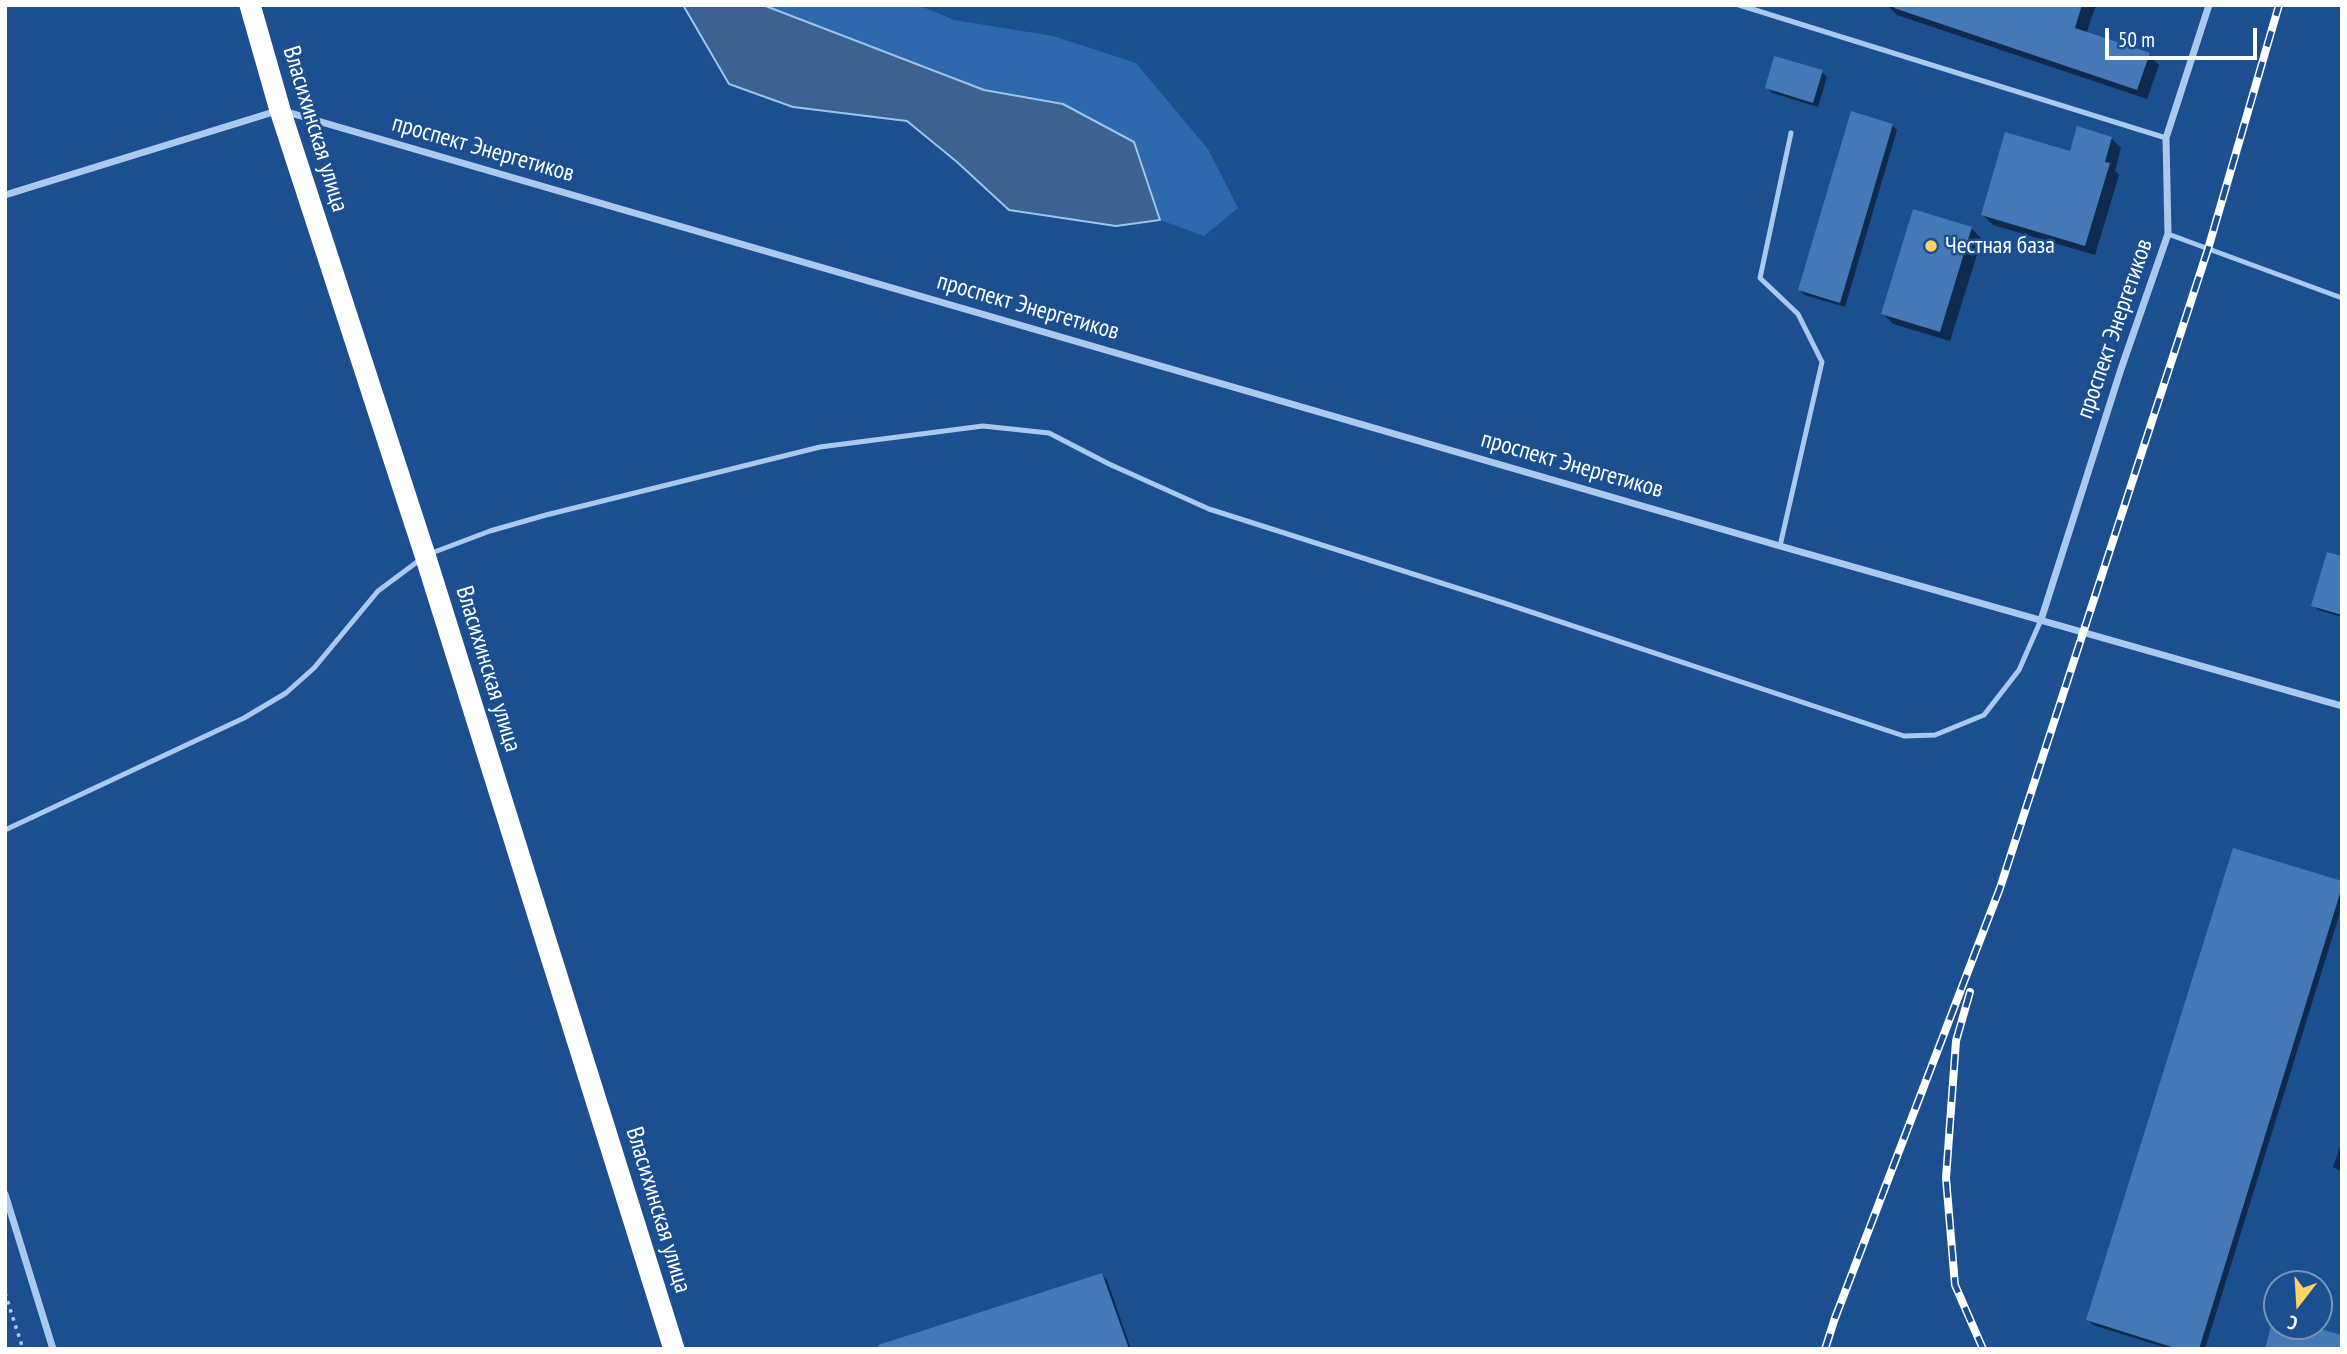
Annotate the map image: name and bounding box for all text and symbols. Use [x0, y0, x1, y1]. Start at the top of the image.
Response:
scale bar [2109, 14, 2261, 58]
text: 50 m [2118, 26, 2155, 53]
street label: Власихинская улица [276, 43, 354, 215]
street label: проспект Энергетиков [389, 109, 577, 189]
place label: Честная база [1945, 232, 2055, 260]
street label: проспект Энергетиков [2071, 235, 2159, 423]
marker: Честная база [1923, 238, 1939, 254]
street label: проспект Энергетиков [934, 267, 1122, 347]
street label: проспект Энергетиков [1478, 425, 1666, 505]
street label: Власихинская улица [449, 583, 527, 755]
street label: Власихинская улица [619, 1124, 697, 1296]
north arrow [2263, 1270, 2333, 1340]
text: С [2285, 1310, 2300, 1336]

